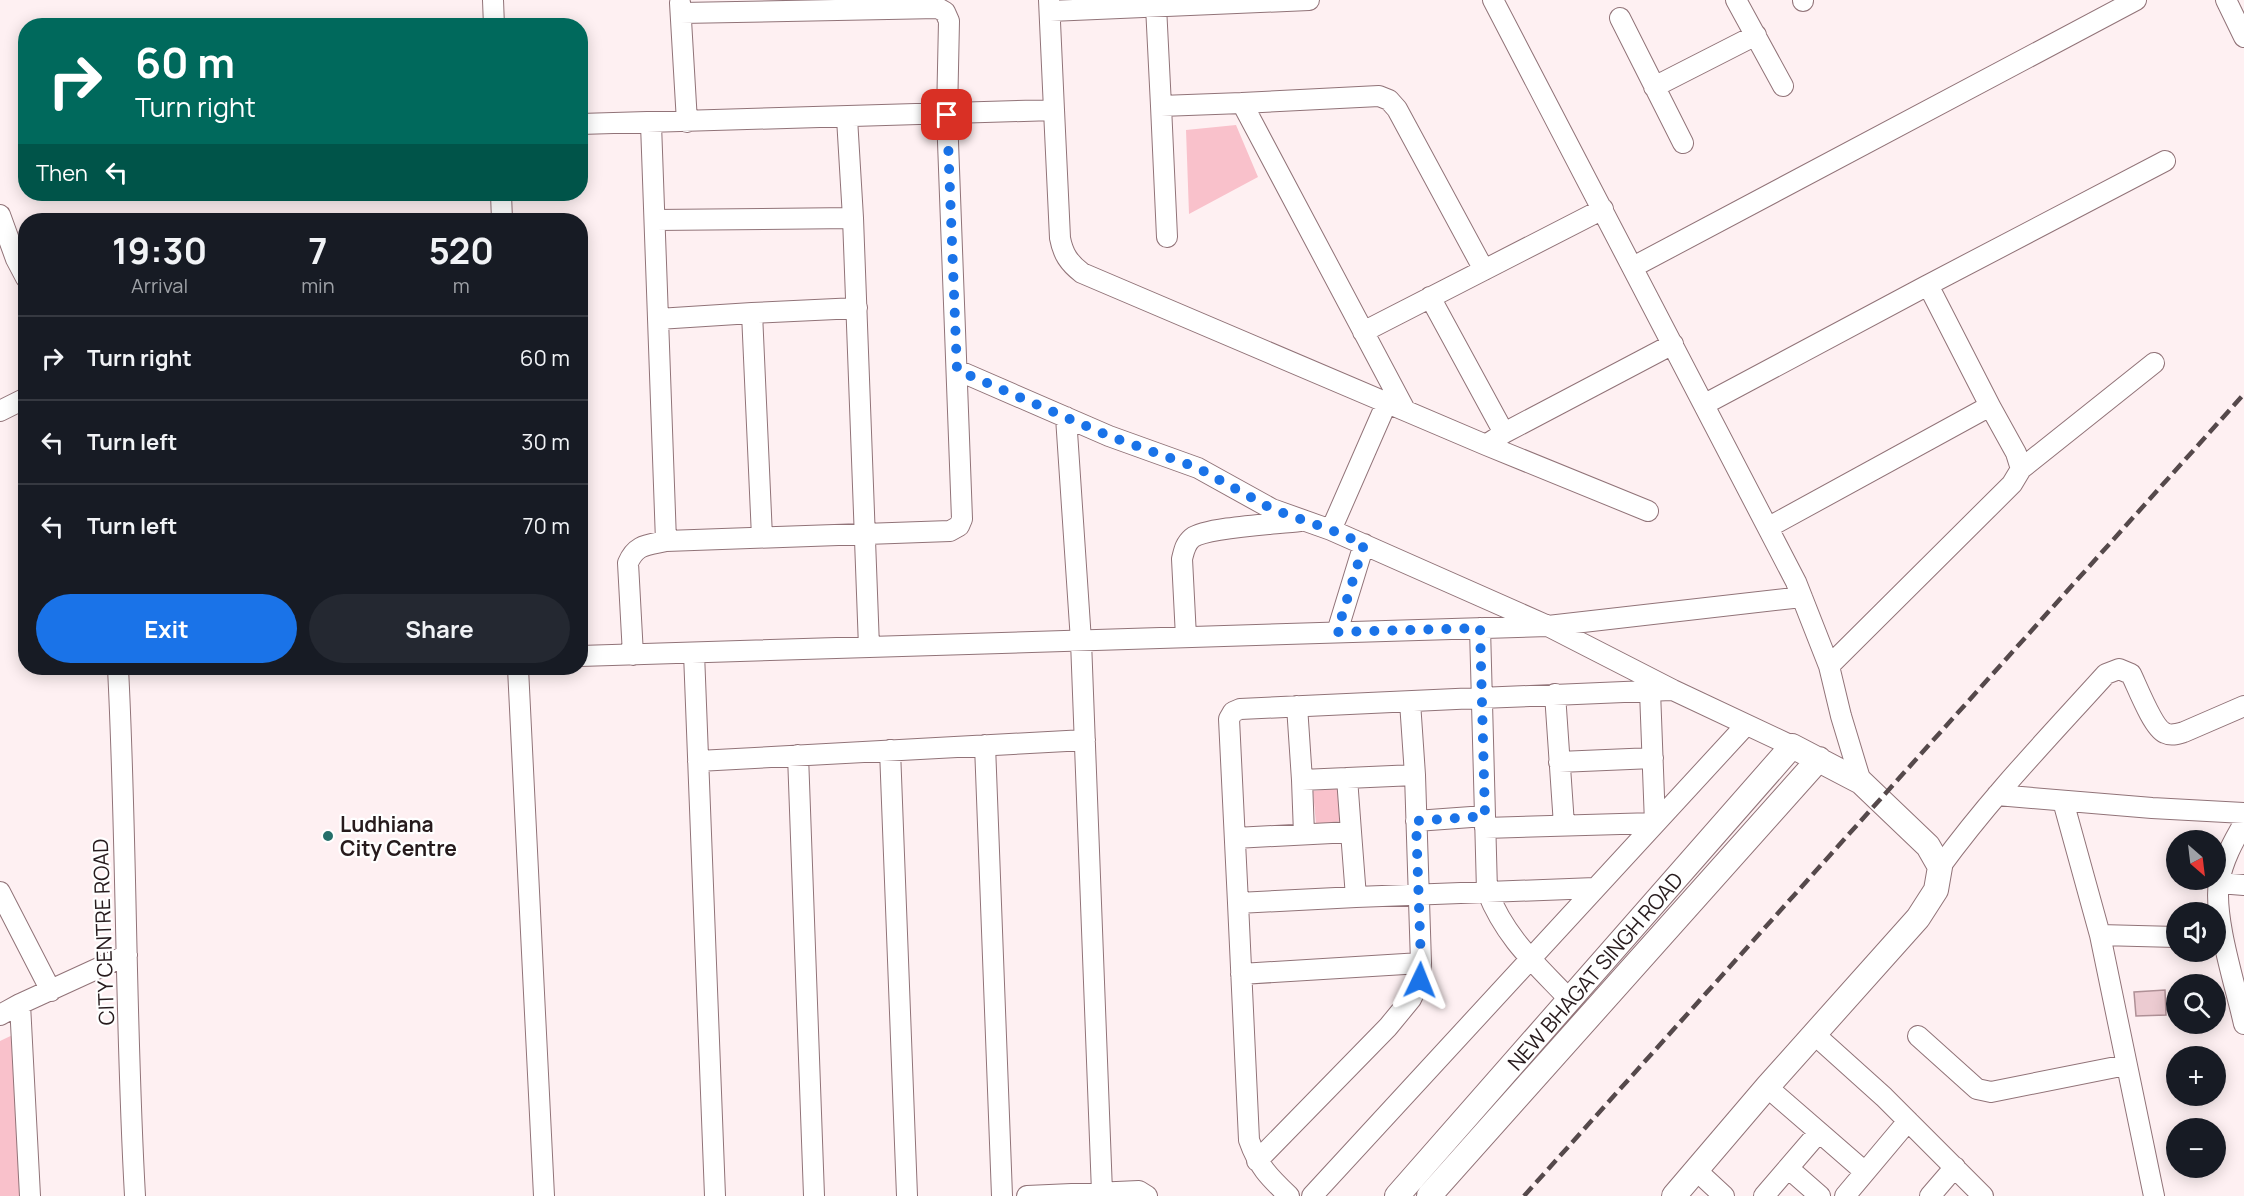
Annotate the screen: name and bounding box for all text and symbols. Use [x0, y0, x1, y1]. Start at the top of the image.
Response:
text: 60 m [135, 33, 235, 91]
icon: right [36, 42, 114, 120]
text: Turn right [135, 88, 256, 125]
pin [921, 89, 972, 140]
icon: arrive [930, 98, 963, 131]
icon: left [100, 156, 133, 189]
text: Then [36, 158, 88, 188]
text: 19:30 [112, 226, 207, 275]
text: 7 [308, 226, 327, 275]
text: 520 [429, 226, 494, 275]
text: Arrival [131, 272, 188, 299]
text: min [301, 272, 335, 299]
text: m [453, 272, 470, 299]
icon: right [36, 342, 69, 375]
text: Turn right [87, 343, 192, 373]
text: 60 m [520, 343, 570, 373]
icon: left [36, 426, 69, 459]
text: Turn left [87, 427, 177, 457]
text: 30 m [521, 427, 570, 457]
icon: left [36, 510, 69, 543]
text: Turn left [87, 511, 177, 541]
text: 70 m [522, 511, 570, 541]
button: Exit [36, 594, 297, 663]
button: Share [309, 594, 570, 663]
place label: Ludhiana City Centre [340, 810, 457, 862]
marker: Ludhiana City Centre [321, 829, 335, 843]
north arrow [2166, 830, 2226, 890]
map controls [2166, 830, 2226, 1178]
street label: CITY CENTRE ROAD [86, 838, 120, 1026]
street label: NEW BHAGAT SINGH ROAD [1501, 866, 1689, 1076]
button: sound [2166, 902, 2226, 962]
position arrow [1388, 948, 1452, 1012]
button: search [2166, 974, 2226, 1034]
button: + [2166, 1046, 2226, 1106]
button: − [2166, 1118, 2226, 1178]

